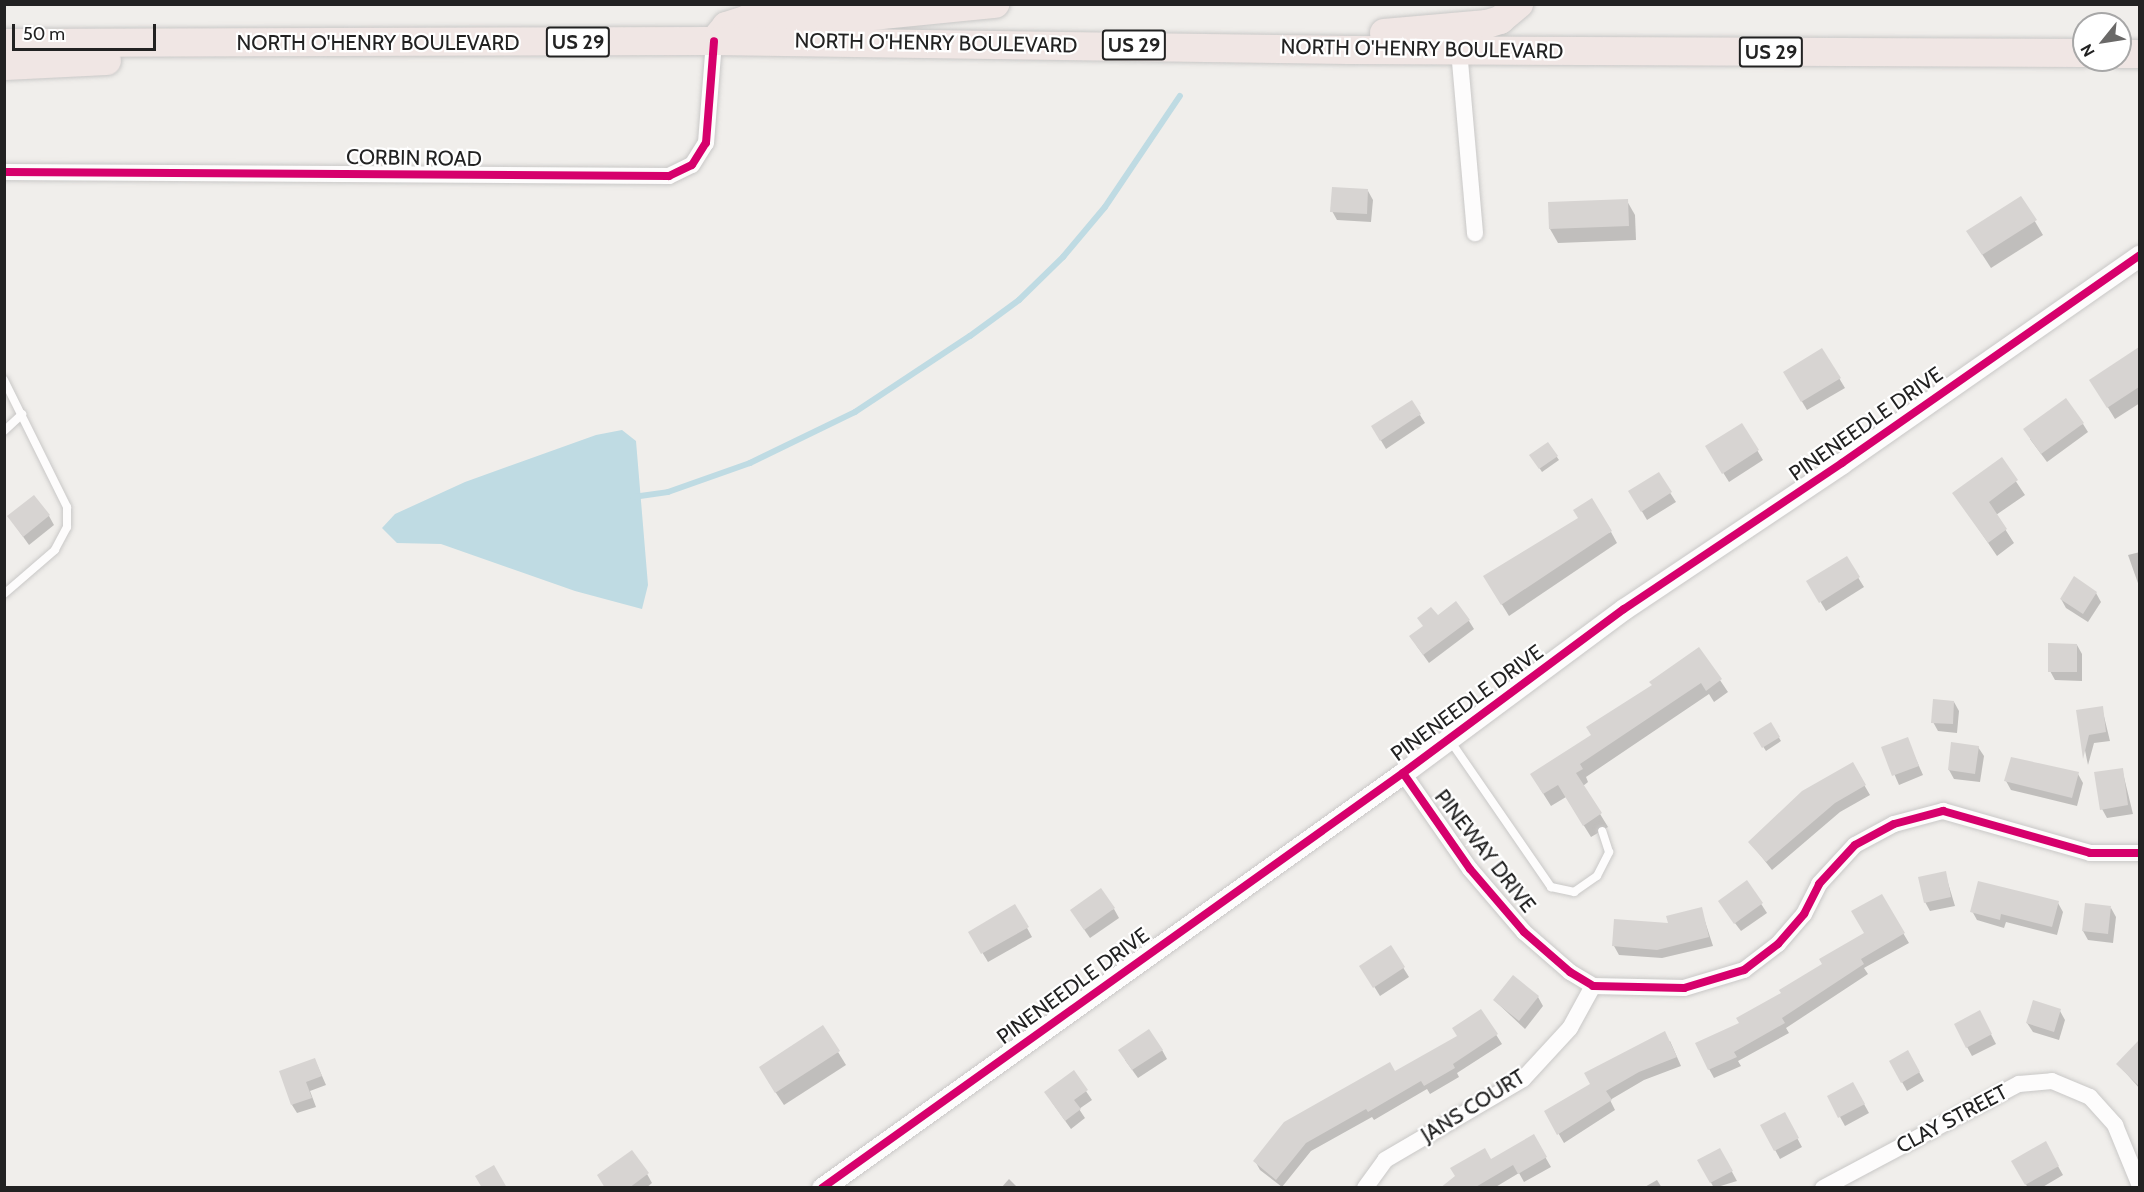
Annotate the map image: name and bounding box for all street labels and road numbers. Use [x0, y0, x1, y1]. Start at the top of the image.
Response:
road number: US 29 [545, 25, 611, 59]
street label: NORTH O'HENRY BOULEVARD [794, 28, 1078, 58]
road number: US 29 [1101, 28, 1167, 62]
street label: NORTH O'HENRY BOULEVARD [237, 30, 519, 56]
street label: NORTH O'HENRY BOULEVARD [1280, 34, 1564, 64]
road number: US 29 [1738, 35, 1804, 69]
street label: CORBIN ROAD [346, 144, 482, 172]
street label: PINENEEDLE DRIVE [1784, 362, 1948, 486]
street label: PINENEEDLE DRIVE [1386, 639, 1548, 767]
street label: PINEWAY DRIVE [1429, 785, 1541, 917]
street label: PINENEEDLE DRIVE [992, 922, 1154, 1050]
street label: JANS COURT [1416, 1064, 1530, 1148]
street label: CLAY STREET [1892, 1079, 2012, 1159]

